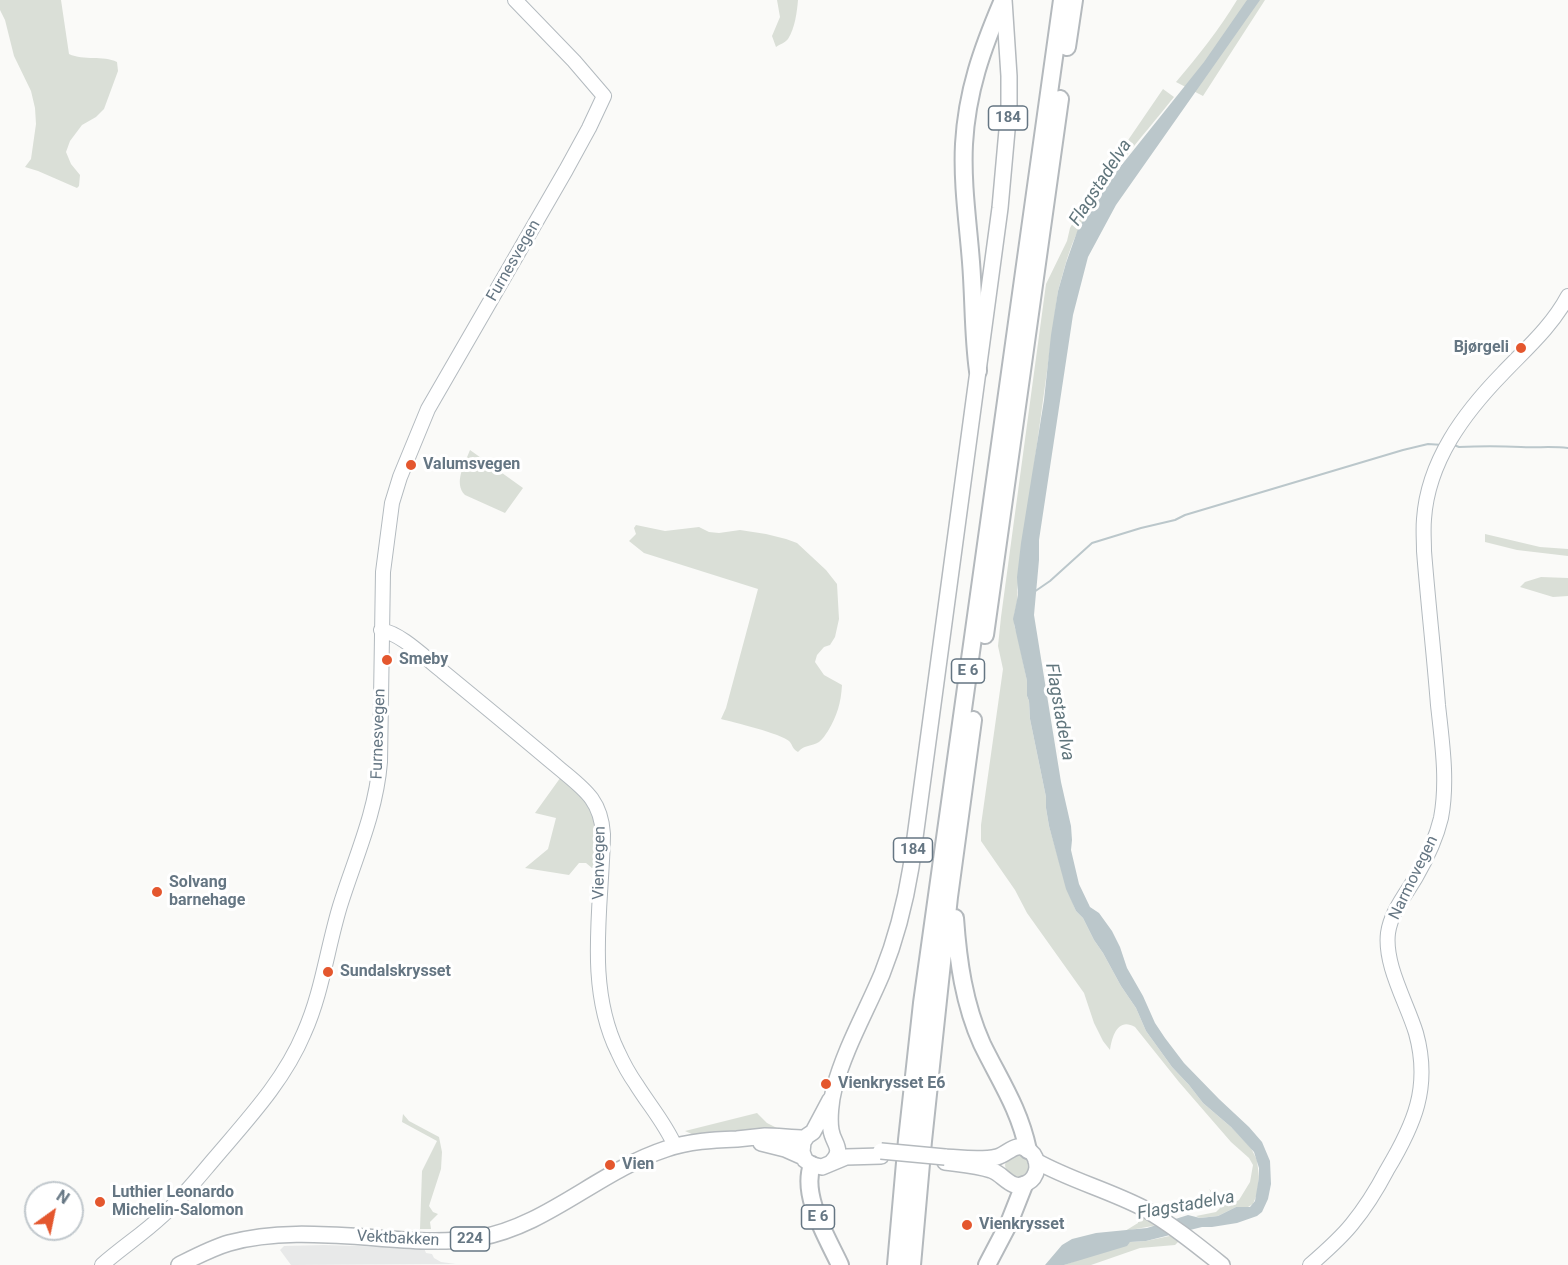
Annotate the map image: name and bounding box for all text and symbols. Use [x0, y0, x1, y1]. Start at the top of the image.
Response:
road number: 184 [988, 106, 1028, 130]
water label: Flagstadelva [1065, 136, 1137, 230]
street label: Furnesvegen [483, 217, 545, 305]
place label: Bjørgeli [1454, 338, 1509, 358]
marker: Bjørgeli [1514, 341, 1528, 355]
place label: Valumsvegen [423, 455, 520, 475]
marker: Valumsvegen [404, 458, 418, 472]
place label: Smeby [399, 650, 448, 670]
marker: Smeby [380, 653, 394, 667]
road number: E 6 [952, 659, 984, 683]
water label: Flagstadelva [1040, 662, 1078, 762]
street label: Furnesvegen [368, 688, 390, 780]
street label: Vienvegen [590, 826, 610, 900]
street label: Narmovegen [1385, 833, 1443, 923]
road number: 184 [894, 838, 932, 862]
place label: Solvang barnehage [169, 873, 245, 911]
marker: Solvang barnehage [150, 885, 164, 899]
place label: Sundalskrysset [340, 962, 451, 982]
marker: Sundalskrysset [321, 965, 335, 979]
place label: Vienkrysset E6 [838, 1074, 946, 1094]
marker: Vienkrysset E6 [819, 1077, 833, 1091]
place label: Vien [622, 1155, 654, 1175]
marker: Vien [603, 1158, 617, 1172]
north arrow [24, 1181, 84, 1241]
place label: Luthier Leonardo Michelin-Salomon [112, 1183, 243, 1221]
text: N [53, 1186, 73, 1208]
water label: Flagstadelva [1136, 1187, 1236, 1225]
marker: Luthier Leonardo Michelin-Salomon [93, 1195, 107, 1209]
road number: E 6 [802, 1205, 834, 1229]
place label: Vienkrysset [979, 1215, 1064, 1235]
marker: Vienkrysset [960, 1218, 974, 1232]
street label: Vektbakken [356, 1227, 440, 1251]
road number: 224 [450, 1227, 490, 1251]

